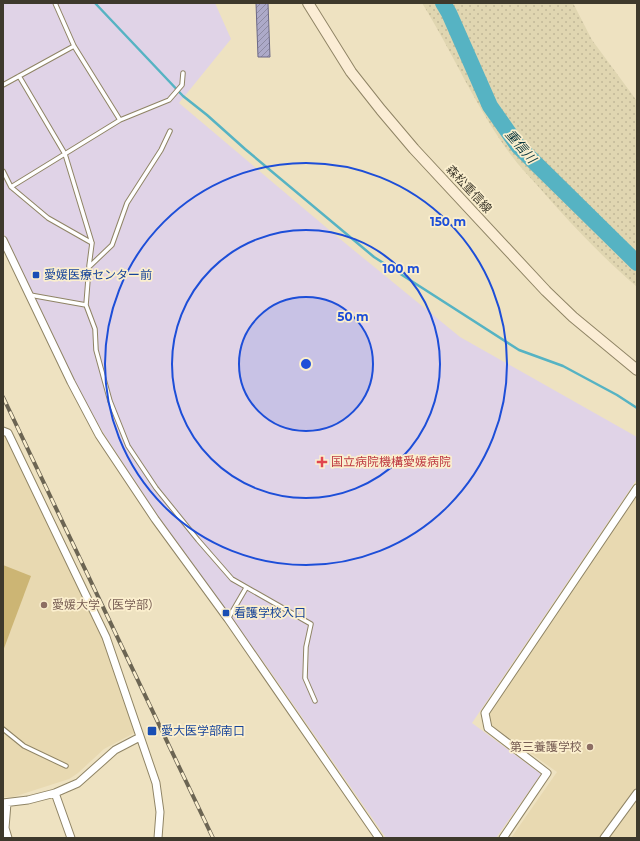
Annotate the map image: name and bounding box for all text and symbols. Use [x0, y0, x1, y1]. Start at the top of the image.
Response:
water label: 重信川 [502, 126, 541, 167]
street label: 森松重信線 [443, 162, 495, 216]
text: 150 m [430, 214, 466, 229]
text: 100 m [383, 261, 419, 276]
place label: 愛媛医療センター前 [44, 267, 152, 282]
marker: 愛媛医療センター前 [31, 270, 41, 280]
text: 50 m [337, 309, 369, 324]
centre of rings [299, 357, 313, 371]
place label: 国立病院機構愛媛病院 [331, 454, 451, 469]
marker: 国立病院機構愛媛病院 [316, 456, 328, 468]
place label: 愛媛大学（医学部） [52, 597, 160, 612]
marker: 愛媛大学（医学部） [39, 600, 49, 610]
place label: 看護学校入口 [234, 605, 306, 620]
marker: 看護学校入口 [221, 608, 231, 618]
place label: 愛大医学部南口 [161, 723, 245, 738]
marker: 愛大医学部南口 [146, 725, 158, 737]
place label: 第三養護学校 [510, 739, 582, 754]
marker: 第三養護学校 [585, 742, 595, 752]

